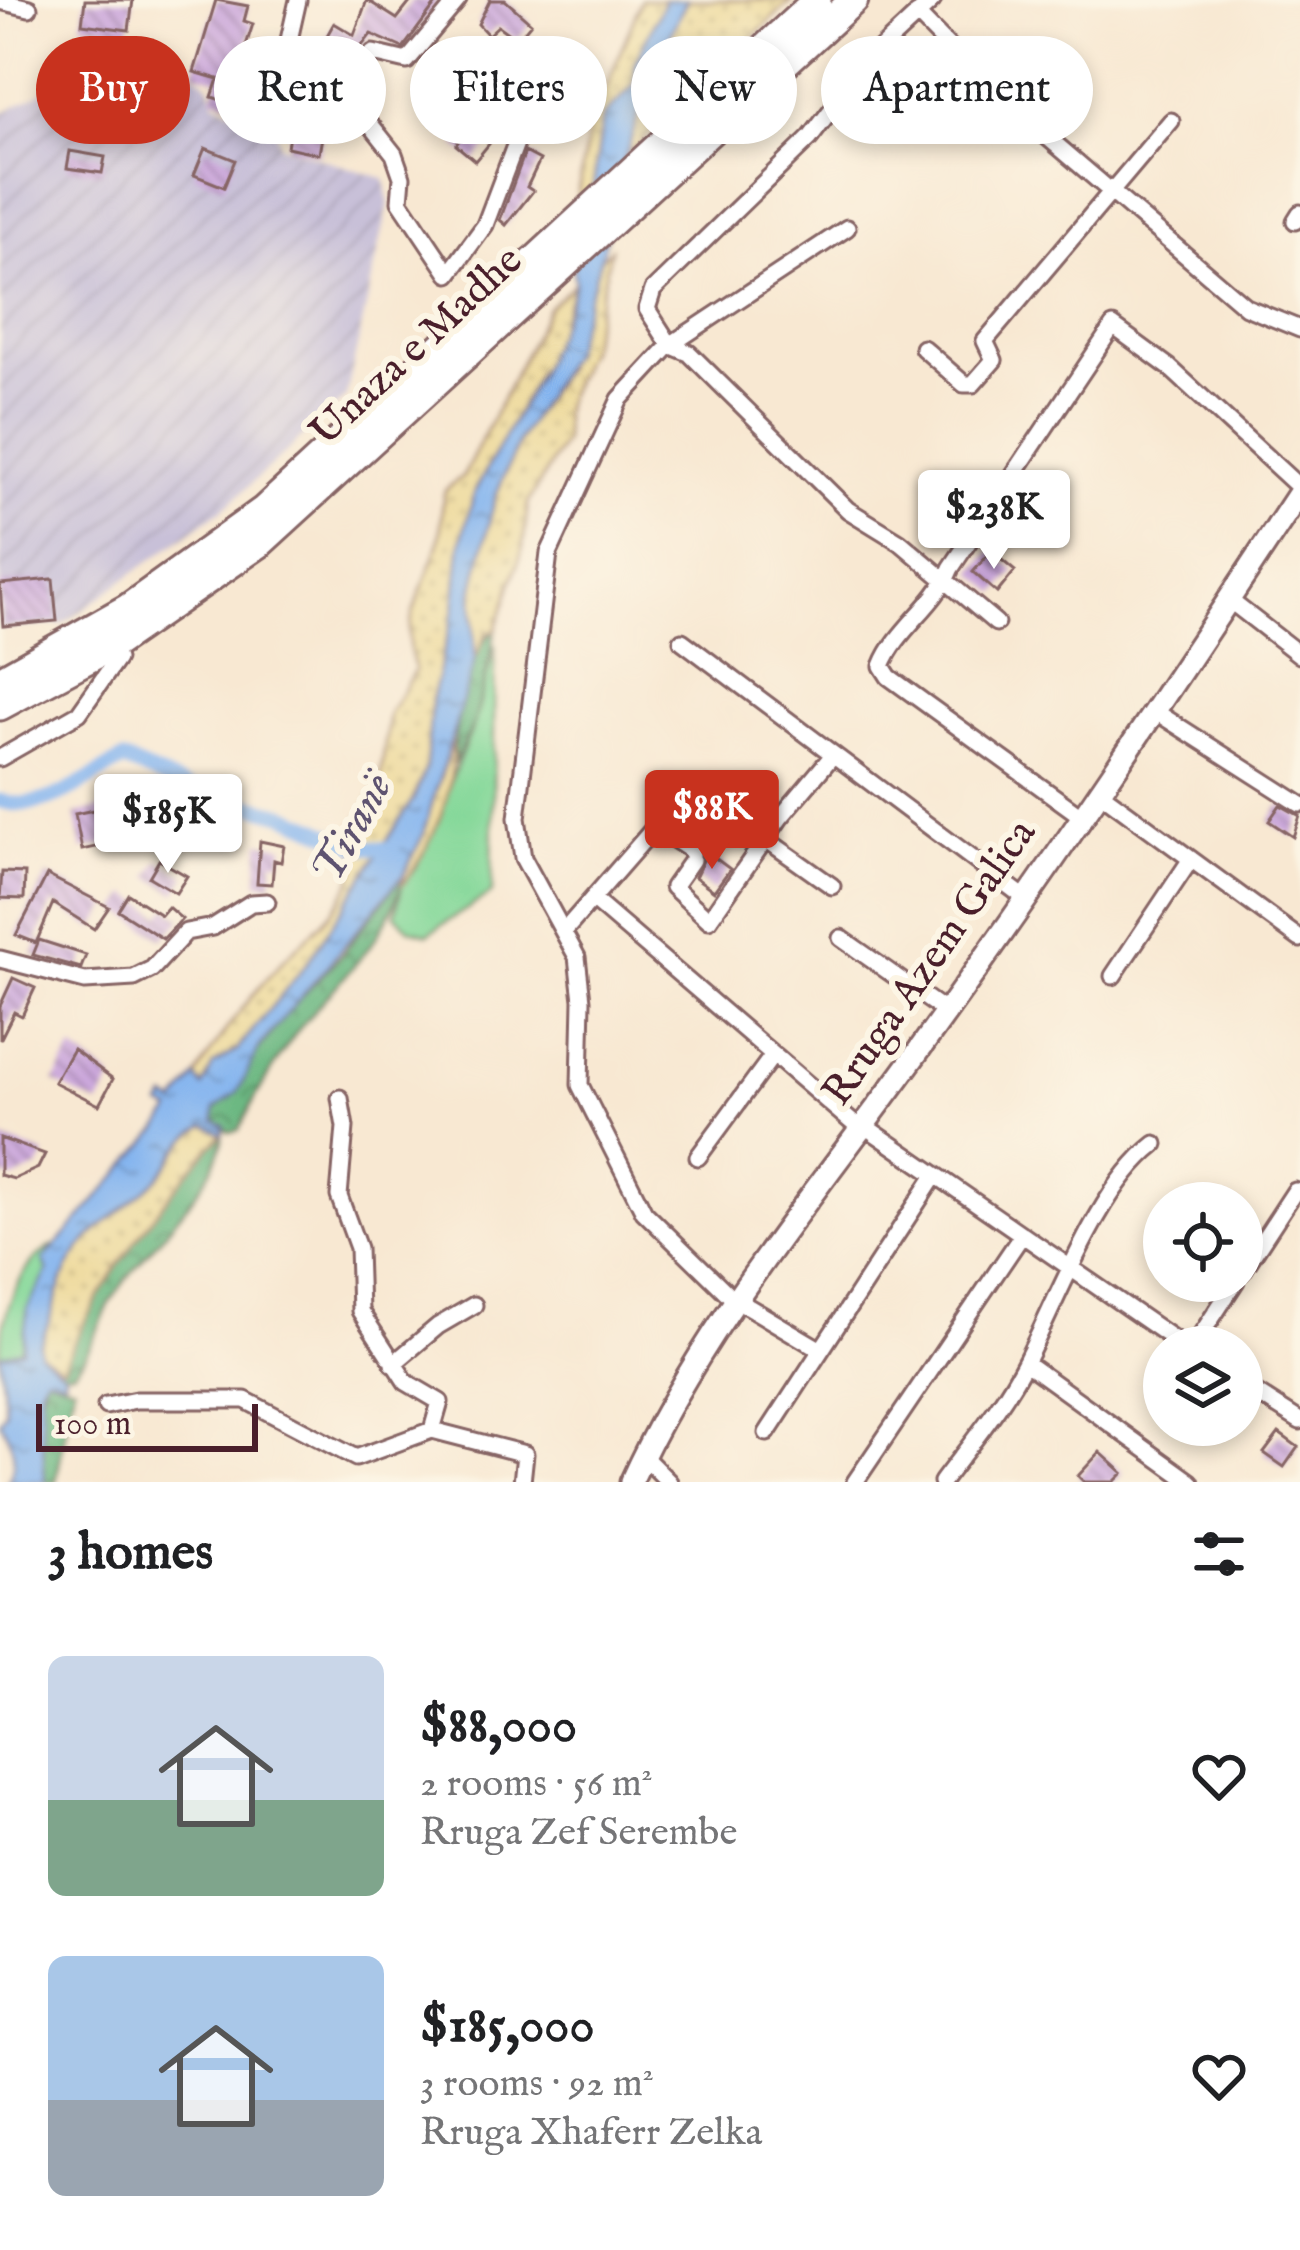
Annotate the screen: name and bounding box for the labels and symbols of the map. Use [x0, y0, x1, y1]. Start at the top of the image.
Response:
street label: Unaza e Madhe [300, 235, 534, 459]
pin: $238K [910, 470, 1078, 572]
water label: Tiranë [299, 761, 408, 894]
pin: $88K [641, 770, 783, 872]
pin: $185K [84, 774, 252, 876]
street label: Rruga Azem Galica [811, 809, 1049, 1117]
scale bar [36, 1398, 258, 1451]

